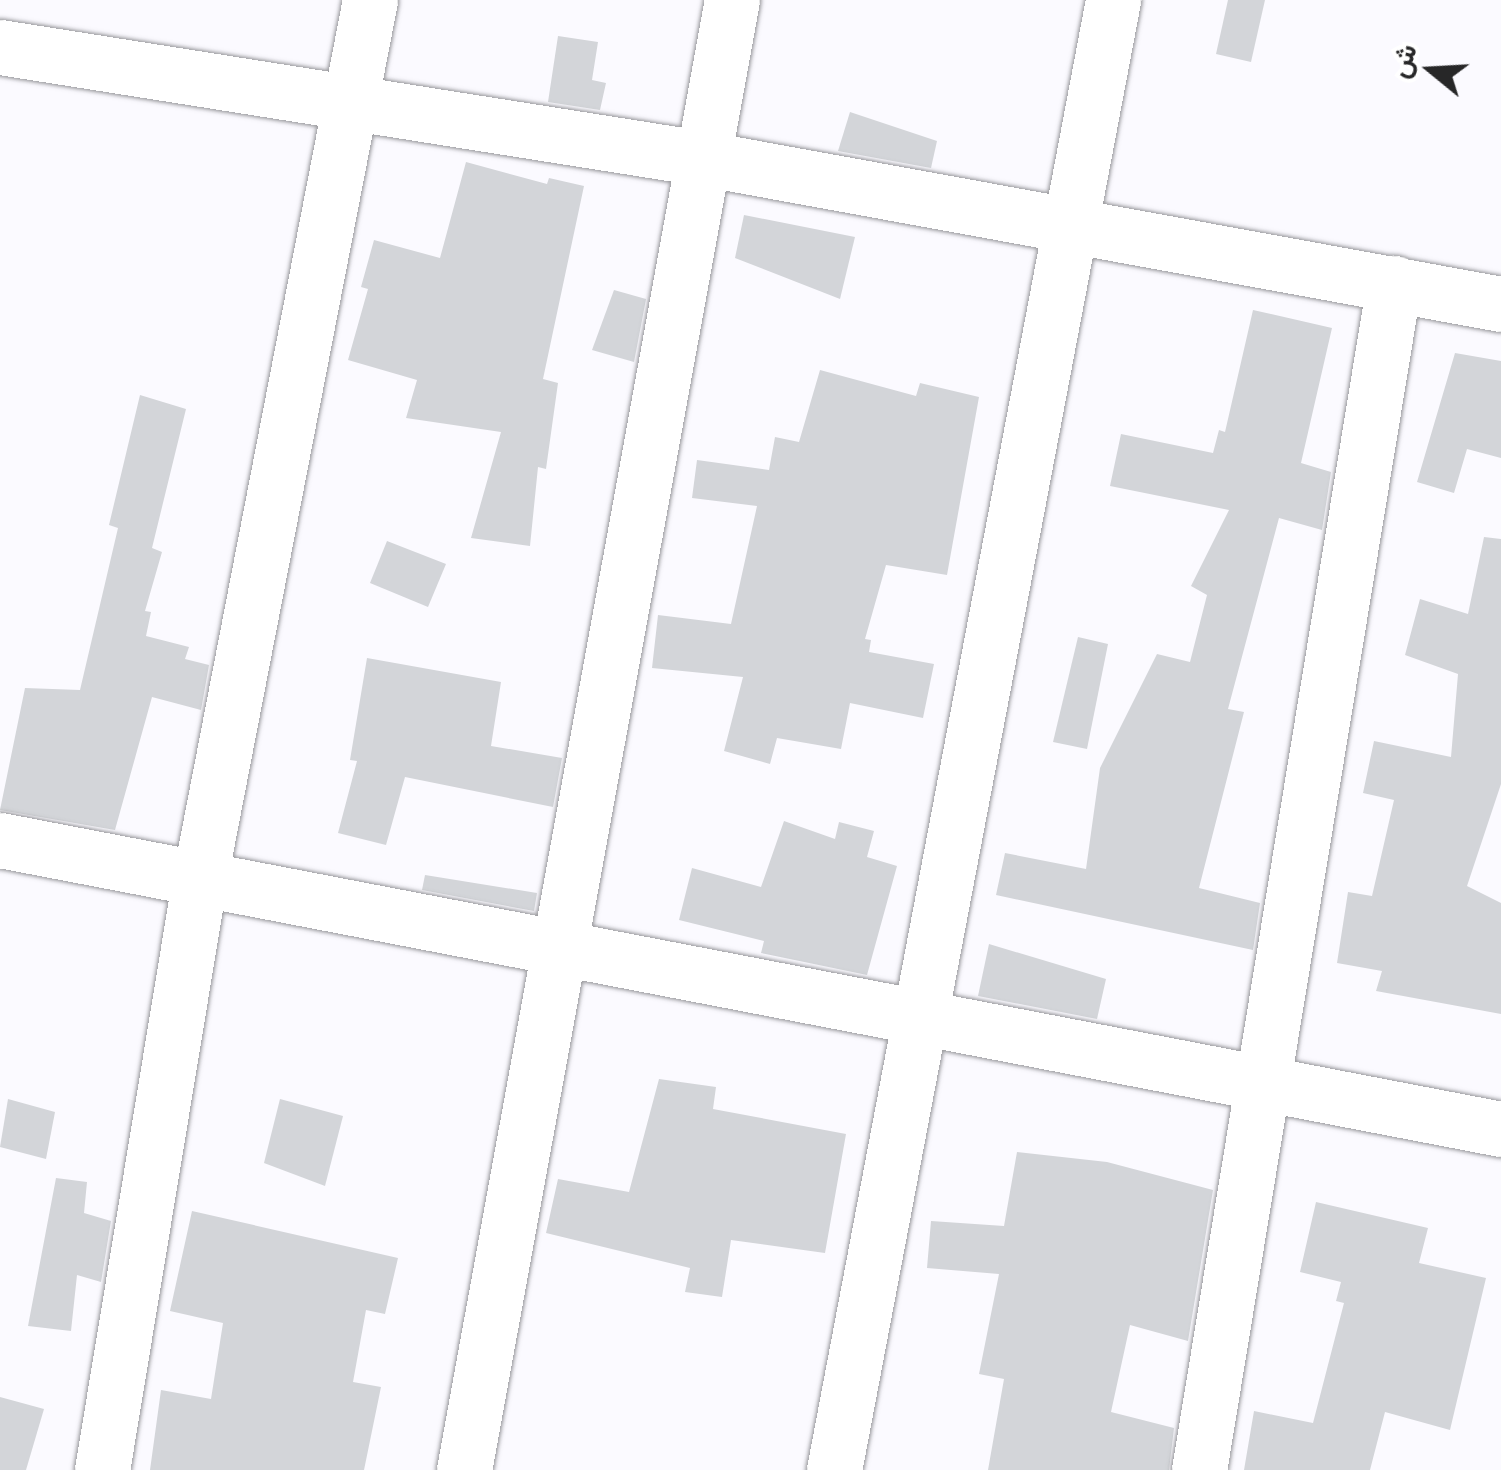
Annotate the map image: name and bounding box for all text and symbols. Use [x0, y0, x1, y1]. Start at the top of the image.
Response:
north arrow [1381, 20, 1481, 120]
text: ش [1379, 39, 1425, 82]

